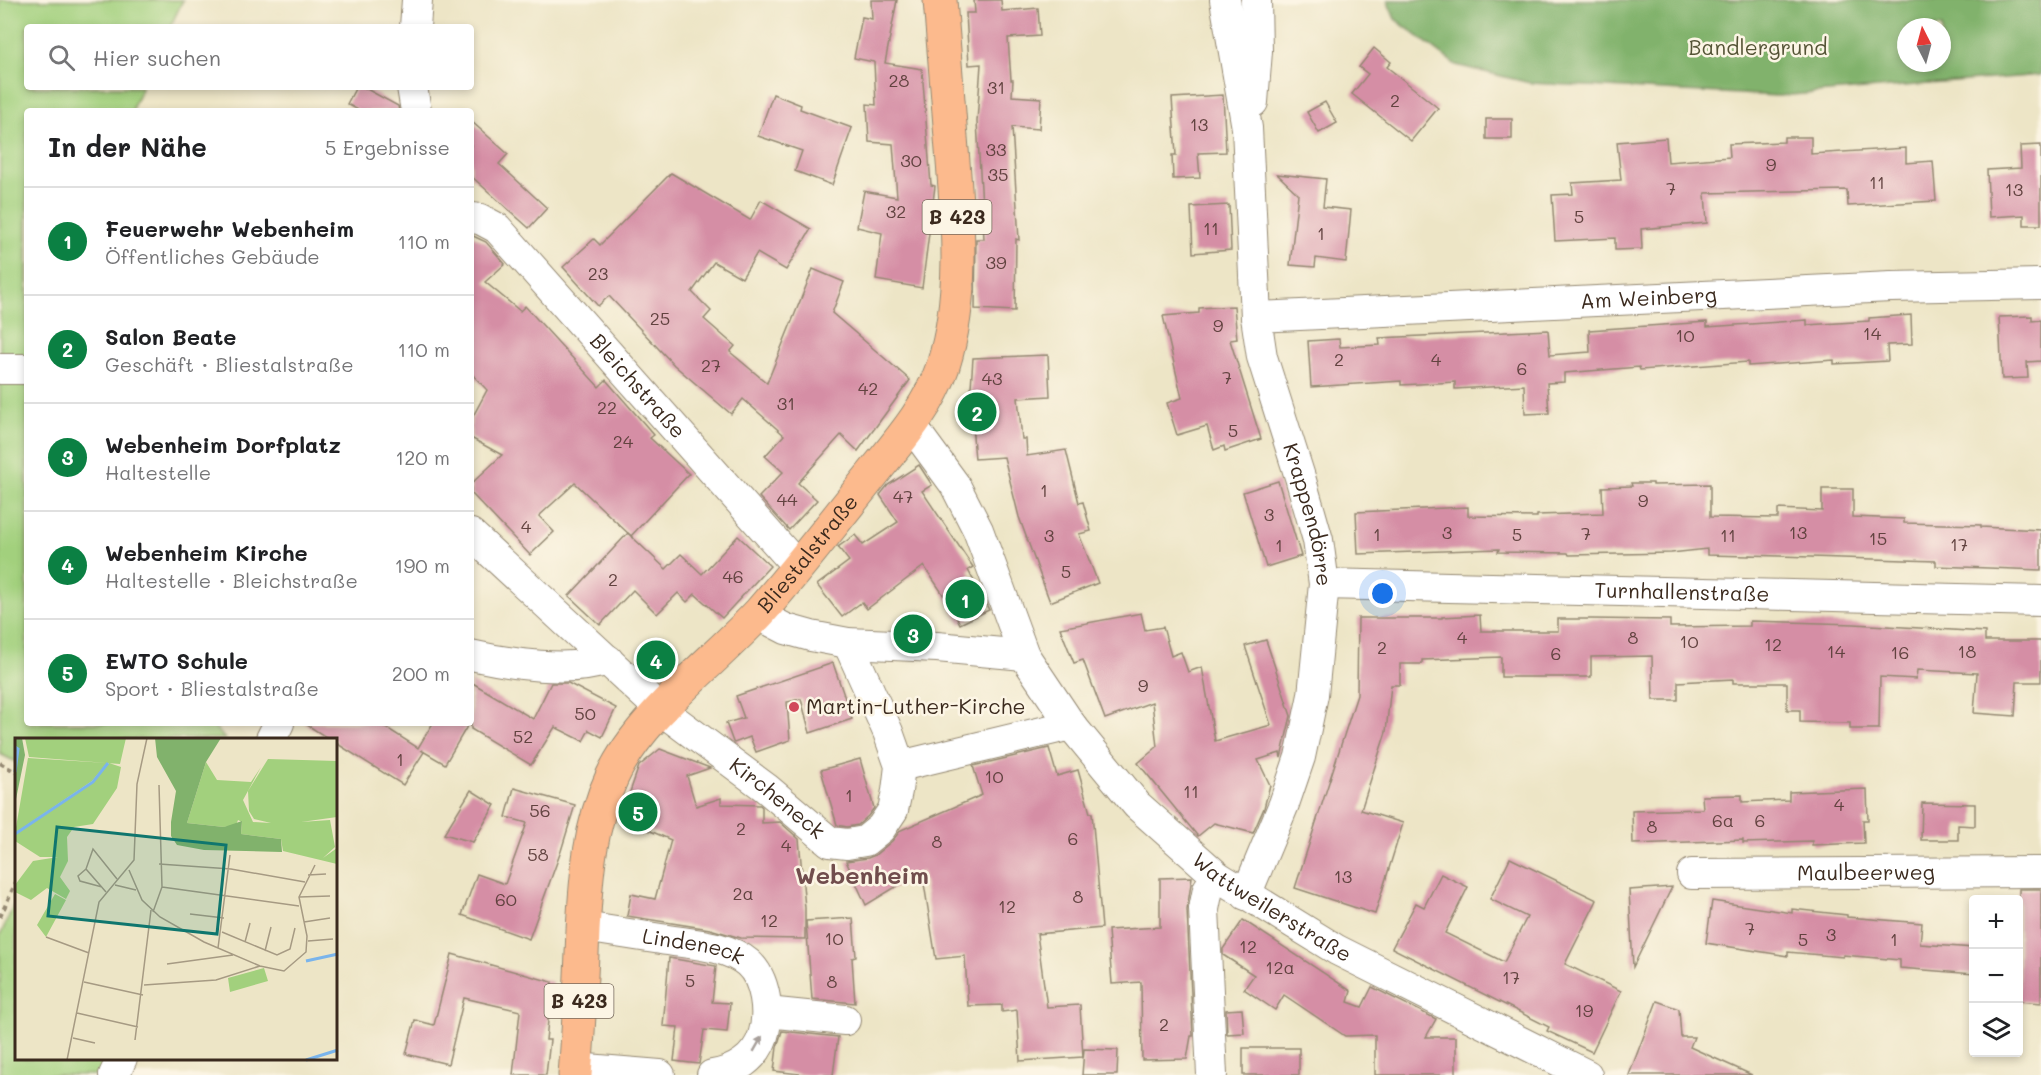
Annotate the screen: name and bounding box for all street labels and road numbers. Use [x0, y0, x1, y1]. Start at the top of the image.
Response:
road number: B 423 [922, 200, 992, 234]
street label: Am Weinberg [1580, 280, 1717, 314]
street label: Bleichstraße [585, 327, 692, 443]
street label: Krappendörre [1278, 439, 1339, 588]
street label: Bliestalstraße [750, 488, 863, 618]
street label: Turnhallenstraße [1594, 575, 1770, 607]
street label: Kircheneck [725, 751, 831, 844]
street label: Wattweilerstraße [1187, 845, 1356, 967]
street label: Maulbeerweg [1797, 858, 1935, 885]
street label: Lindeneck [641, 921, 750, 969]
road number: B 423 [544, 984, 614, 1018]

